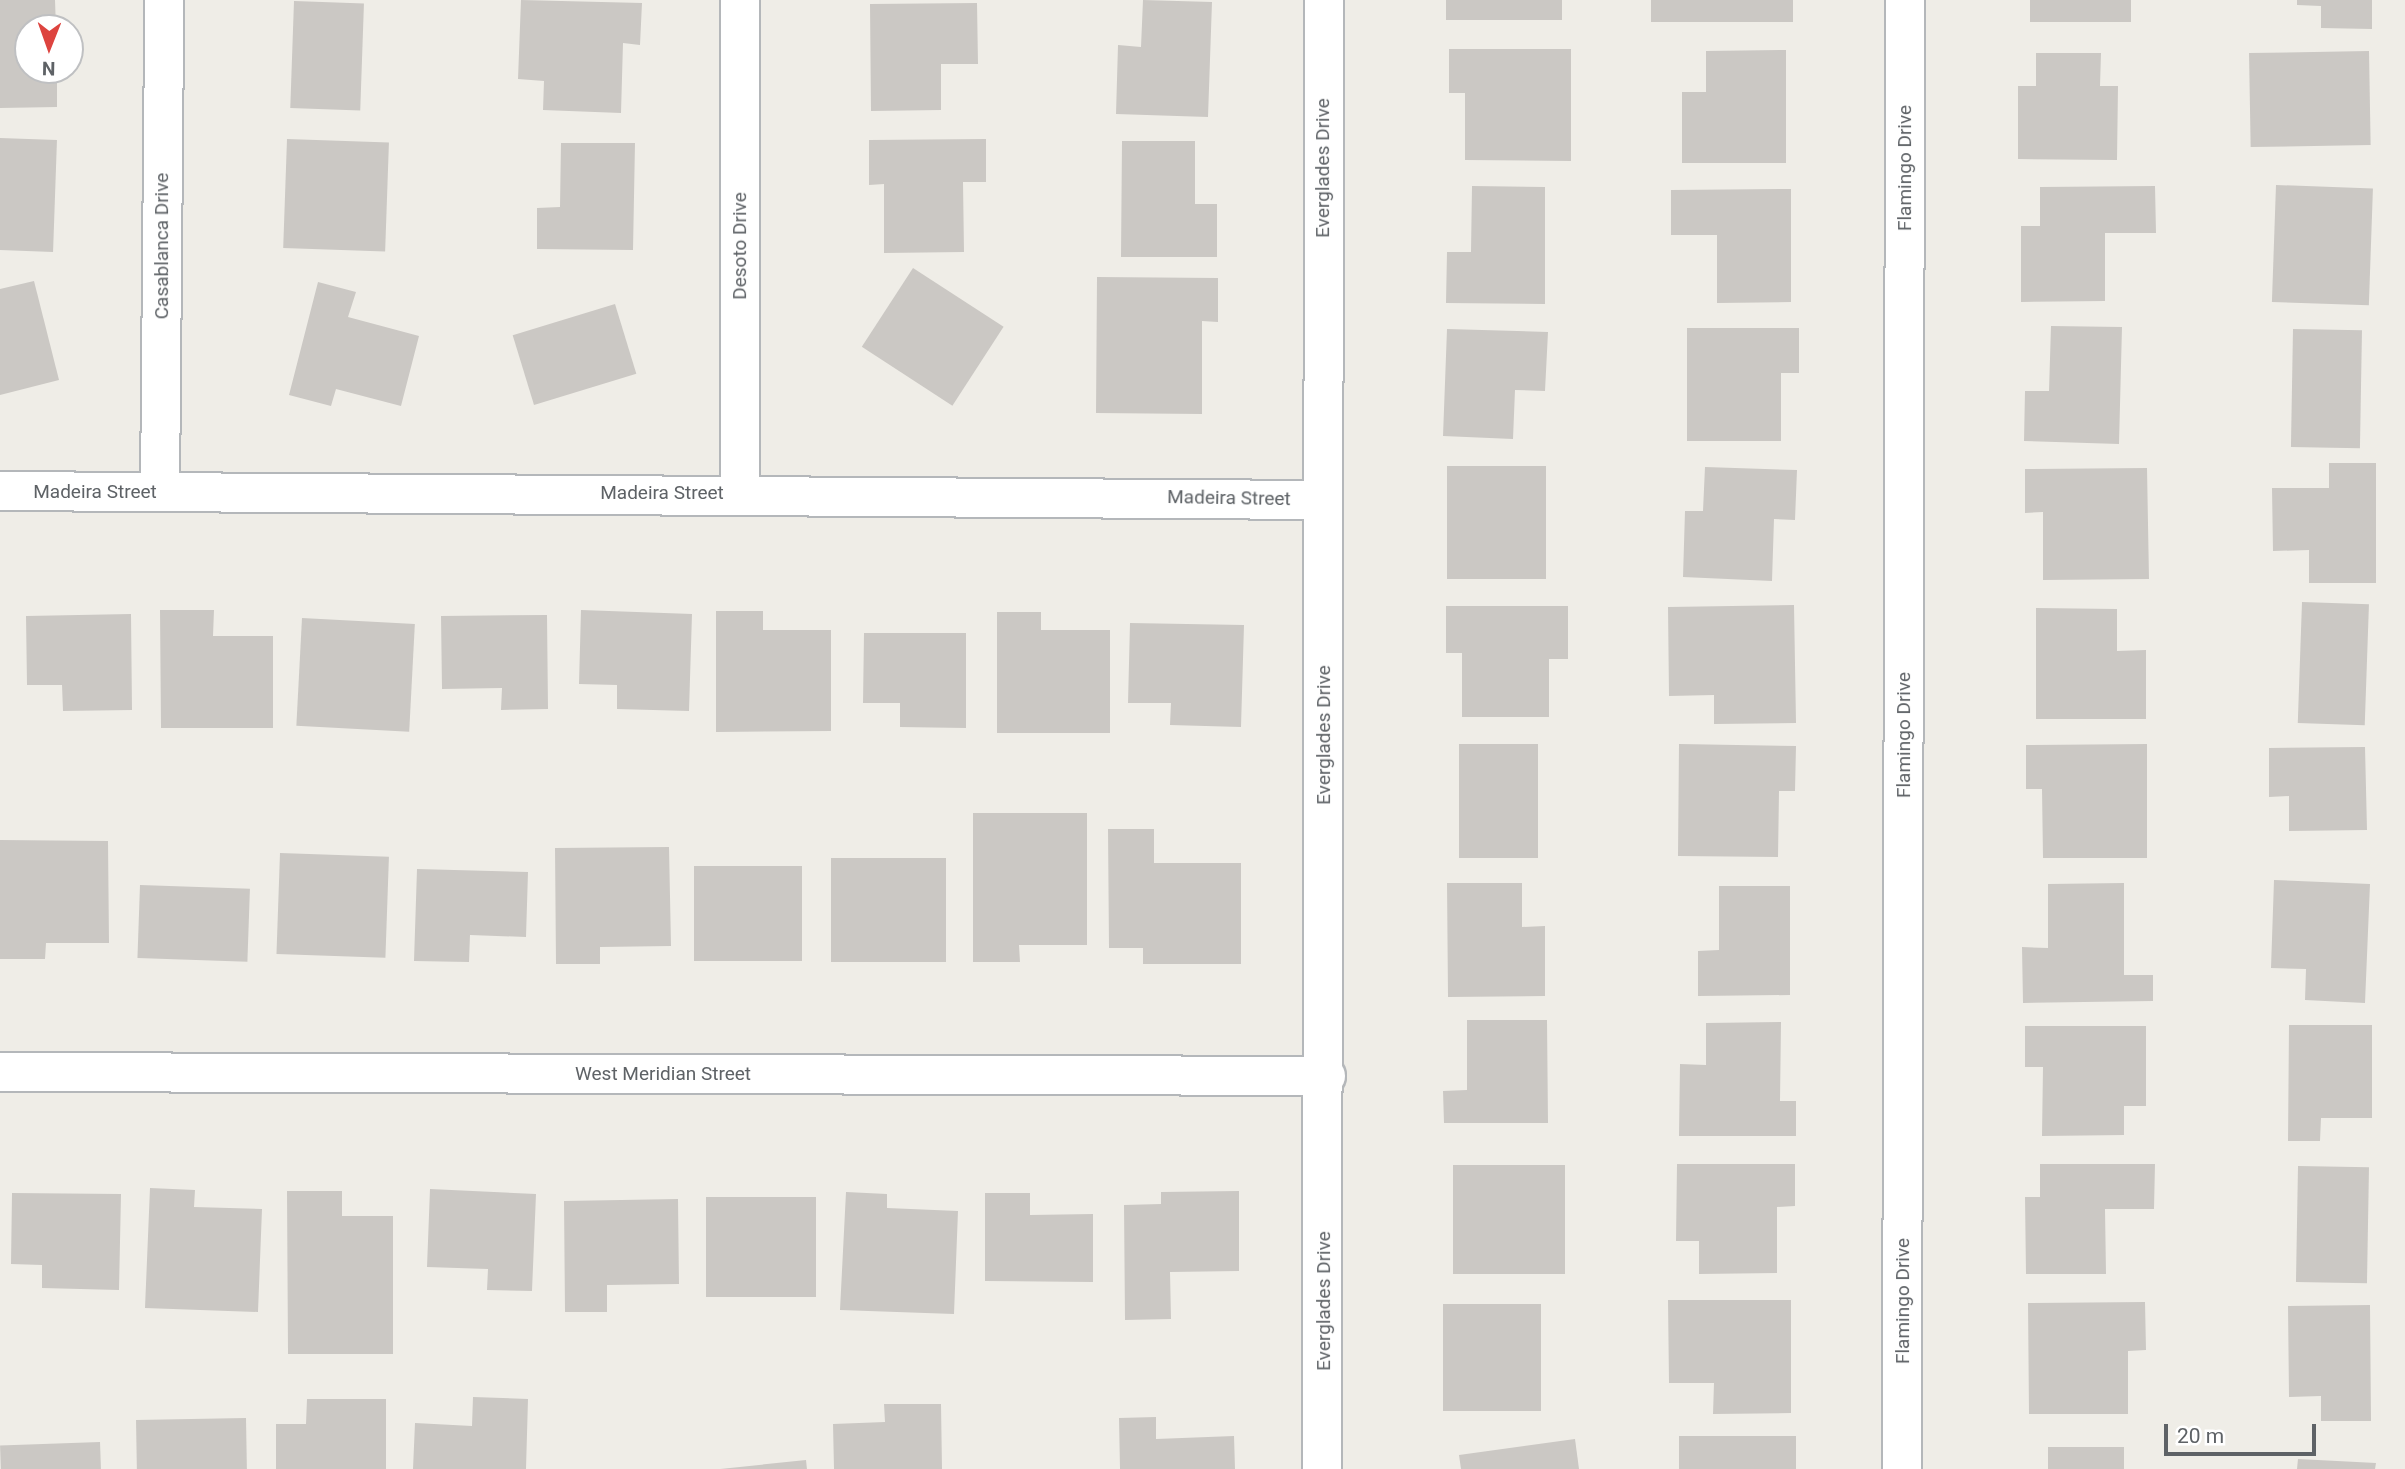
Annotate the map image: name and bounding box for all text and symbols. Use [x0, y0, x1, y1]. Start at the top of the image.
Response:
north arrow [14, 14, 84, 84]
text: N [42, 57, 56, 80]
street label: Everglades Drive [1312, 98, 1334, 238]
street label: Flamingo Drive [1894, 105, 1916, 231]
street label: Casablanca Drive [151, 173, 173, 319]
street label: Desoto Drive [729, 192, 751, 300]
street label: Madeira Street [33, 481, 157, 503]
street label: Madeira Street [600, 482, 724, 504]
street label: Madeira Street [1167, 486, 1291, 510]
street label: Everglades Drive [1313, 665, 1335, 805]
street label: Flamingo Drive [1893, 672, 1915, 798]
street label: West Meridian Street [575, 1063, 751, 1085]
street label: Everglades Drive [1313, 1231, 1335, 1371]
street label: Flamingo Drive [1892, 1238, 1914, 1364]
scale bar [2167, 1410, 2319, 1454]
text: 20 m [2177, 1424, 2224, 1448]

